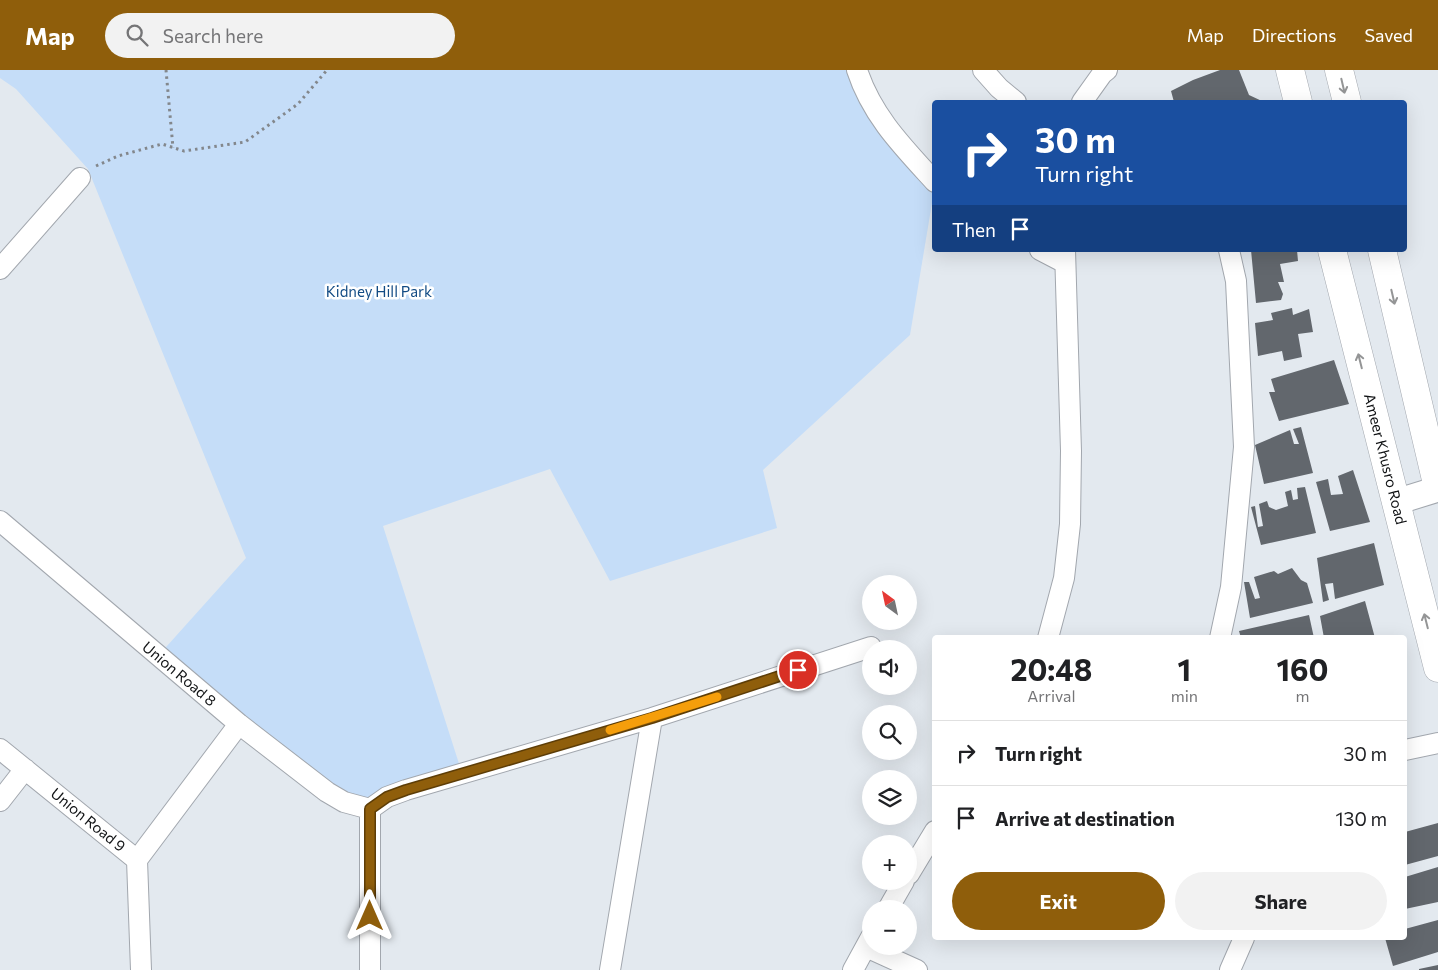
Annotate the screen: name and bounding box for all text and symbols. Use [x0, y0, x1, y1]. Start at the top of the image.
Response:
search box [105, 13, 455, 58]
text: Map [25, 21, 75, 50]
icon: search [123, 21, 151, 49]
text: Search here [163, 24, 263, 47]
text: Map [1187, 24, 1224, 46]
text: Directions [1252, 24, 1336, 46]
text: Saved [1364, 24, 1413, 46]
one-way arrow [1339, 78, 1348, 94]
text: 30 m [1035, 117, 1116, 160]
icon: right [952, 120, 1017, 185]
text: Turn right [1035, 160, 1133, 187]
icon: arrive [1006, 215, 1034, 243]
text: Then [952, 218, 996, 241]
park label: Kidney Hill Park [326, 282, 432, 300]
one-way arrow [1389, 289, 1398, 305]
one-way arrow [1355, 354, 1364, 370]
street label: Ameer Khusro Road [1361, 391, 1411, 526]
north arrow [862, 575, 918, 630]
map controls [862, 575, 917, 955]
one-way arrow [1421, 613, 1430, 629]
street label: Union Road 8 [139, 637, 220, 709]
button: sound [862, 640, 917, 695]
pin [777, 649, 819, 691]
text: 20:48 [1011, 650, 1092, 687]
text: 1 [1178, 650, 1191, 687]
text: 160 [1276, 650, 1329, 687]
icon: arrive [784, 656, 812, 684]
text: Arrival [1027, 686, 1076, 705]
text: min [1171, 686, 1198, 705]
text: m [1296, 686, 1309, 705]
button: search [862, 705, 917, 760]
icon: right [952, 739, 980, 767]
text: Turn right [995, 742, 1082, 765]
text: 30 m [1344, 742, 1387, 765]
button: layers [862, 770, 917, 825]
street label: Union Road 9 [48, 784, 130, 855]
icon: arrive [952, 804, 980, 832]
text: Arrive at destination [995, 807, 1175, 830]
text: 130 m [1335, 807, 1387, 830]
button: + [862, 835, 917, 890]
button: Exit [952, 872, 1165, 930]
button: Share [1175, 872, 1387, 930]
position arrow [343, 889, 395, 941]
button: − [862, 900, 917, 955]

